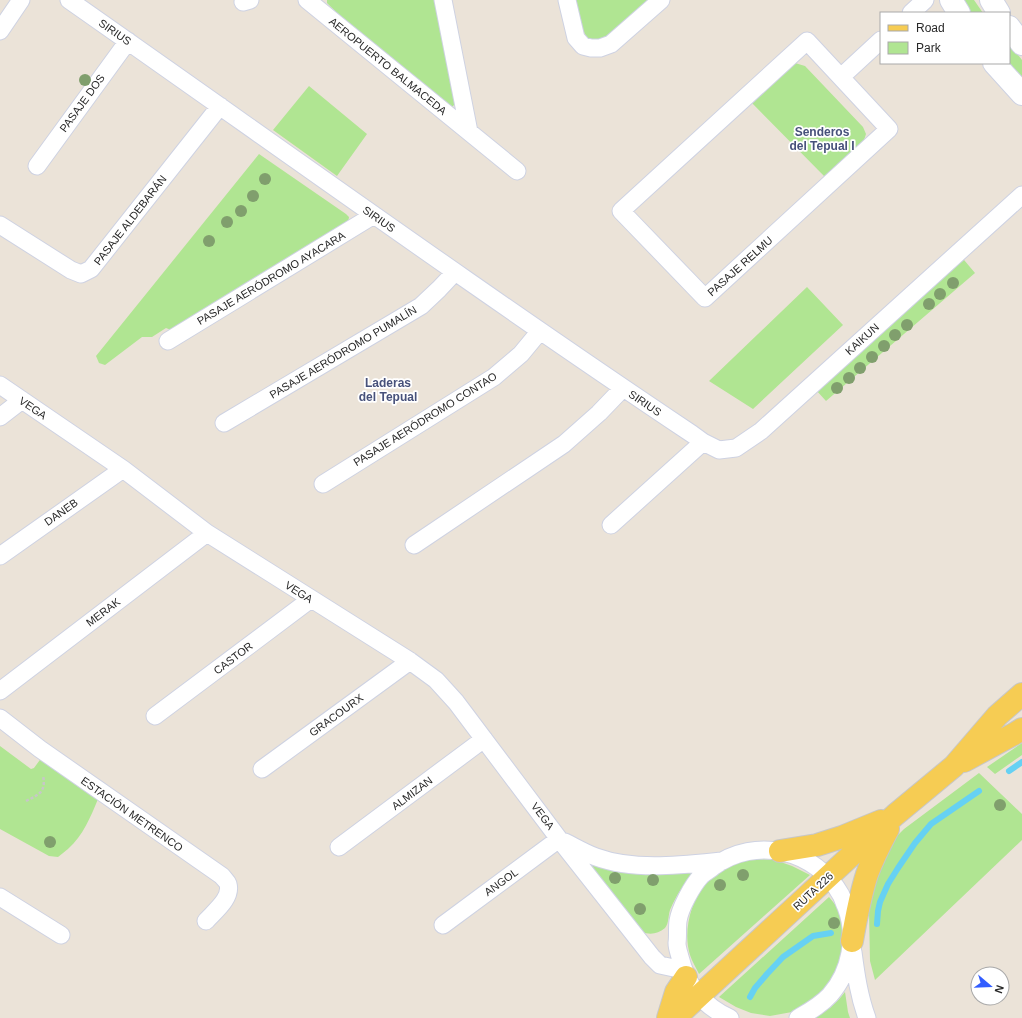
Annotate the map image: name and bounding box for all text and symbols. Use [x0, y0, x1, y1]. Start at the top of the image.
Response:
legend [880, 12, 1010, 64]
street label: AEROPUERTO BALMACEDA [327, 15, 450, 117]
street label: SIRIUS [97, 17, 133, 47]
text: Road [916, 21, 945, 35]
text: Park [916, 41, 942, 55]
street label: PASAJE DOS [57, 72, 107, 134]
district label: Senderos del Tepual I [789, 125, 855, 153]
street label: PASAJE ALDEBARÁN [91, 173, 169, 267]
street label: SIRIUS [361, 204, 397, 234]
street label: PASAJE AERÓDROMO AYACARA [195, 229, 348, 327]
street label: PASAJE RELMU [705, 234, 775, 298]
street label: PASAJE AERÓDROMO PUMALÍN [267, 303, 419, 401]
street label: KAIKUN [843, 321, 881, 357]
street label: PASAJE AERÓDROMO CONTAO [351, 370, 499, 468]
district label: Laderas del Tepual [359, 376, 417, 404]
street label: SIRIUS [626, 388, 664, 418]
street label: VEGA [17, 394, 50, 422]
street label: DANEB [42, 496, 80, 528]
street label: VEGA [283, 579, 316, 606]
street label: MERAK [84, 595, 123, 629]
street label: CASTOR [211, 639, 255, 677]
street label: GRACOURX [307, 691, 366, 739]
street label: ESTACIÓN METRENCO [79, 774, 186, 854]
street label: ALMIZAN [389, 774, 435, 812]
street label: VEGA [529, 800, 557, 832]
street label: ANGOL [482, 866, 520, 898]
street label: RUTA 226 [791, 870, 835, 912]
north arrow [970, 966, 1010, 1006]
text: N [992, 984, 1006, 995]

